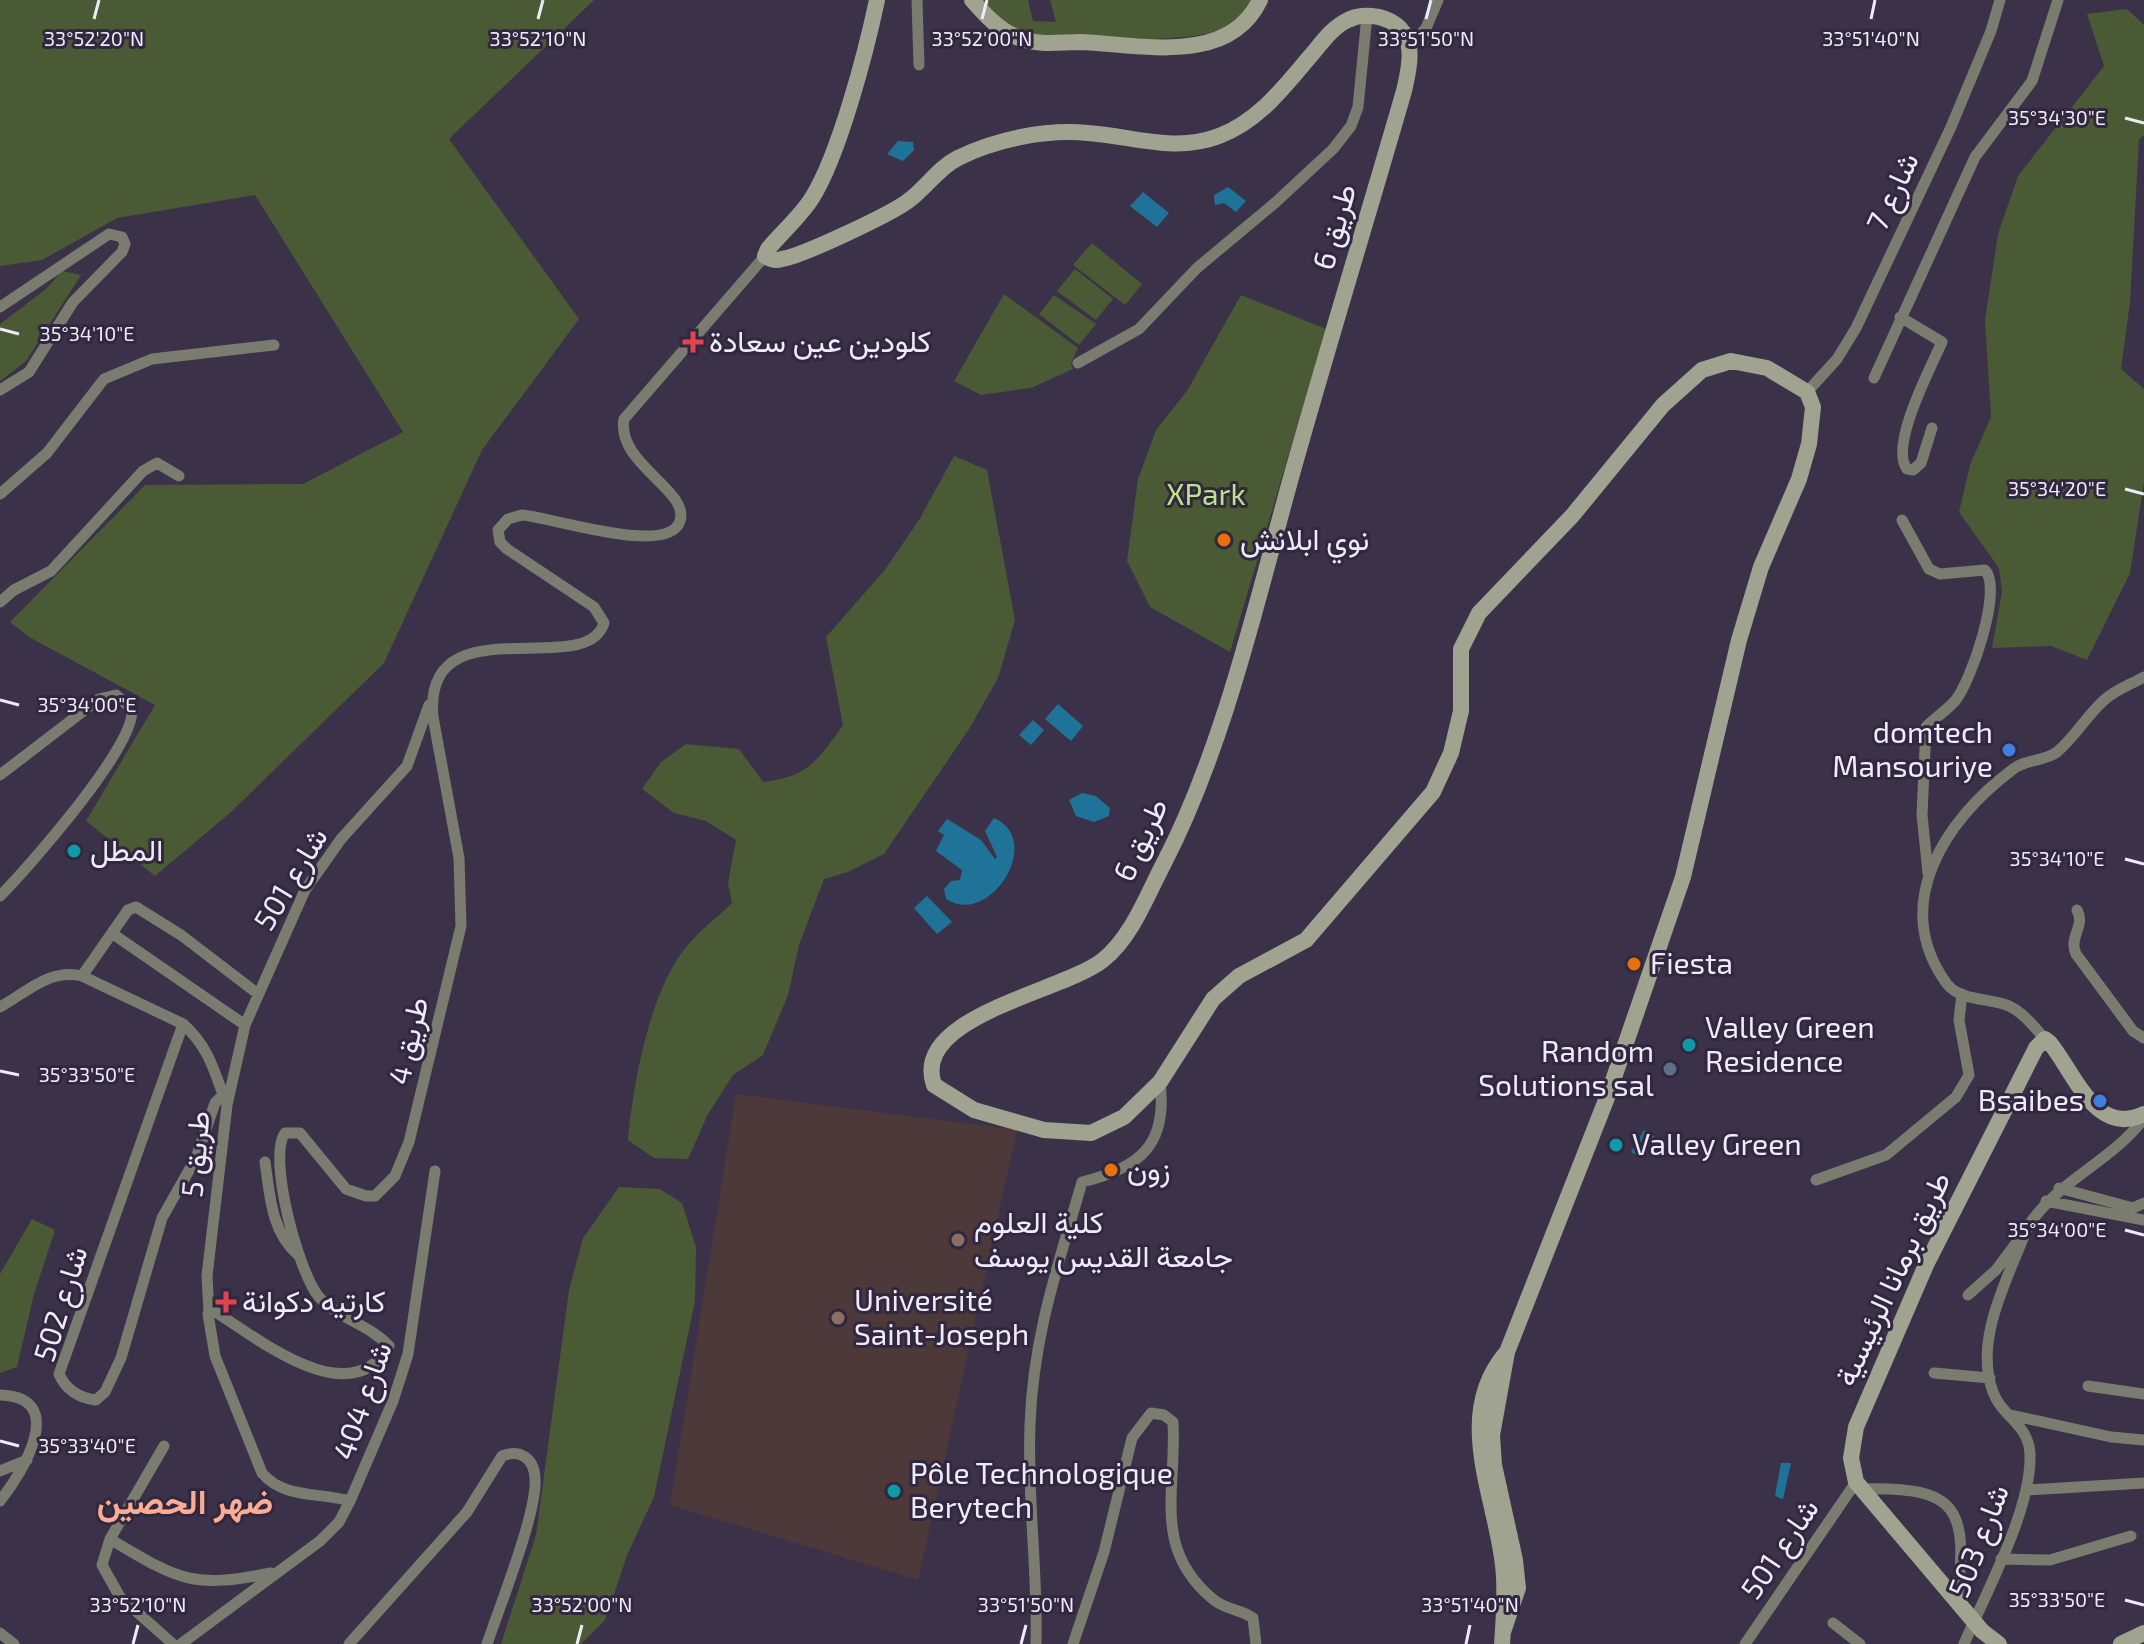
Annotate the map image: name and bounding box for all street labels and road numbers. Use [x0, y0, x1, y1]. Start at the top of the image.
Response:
street label: شارع 7 [1857, 146, 1929, 238]
street label: طريق 6 [1304, 179, 1364, 274]
street label: طريق 6 [1104, 792, 1176, 887]
street label: شارع 501 [245, 820, 337, 938]
street label: طريق 4 [380, 993, 437, 1088]
street label: طريق 5 [172, 1109, 218, 1199]
street label: طريق برمانا الرئيسية [1826, 1165, 1958, 1392]
street label: شارع 502 [25, 1242, 97, 1366]
street label: شارع 404 [324, 1337, 402, 1465]
street label: شارع 503 [1939, 1479, 2019, 1603]
street label: شارع 501 [1732, 1491, 1828, 1607]

